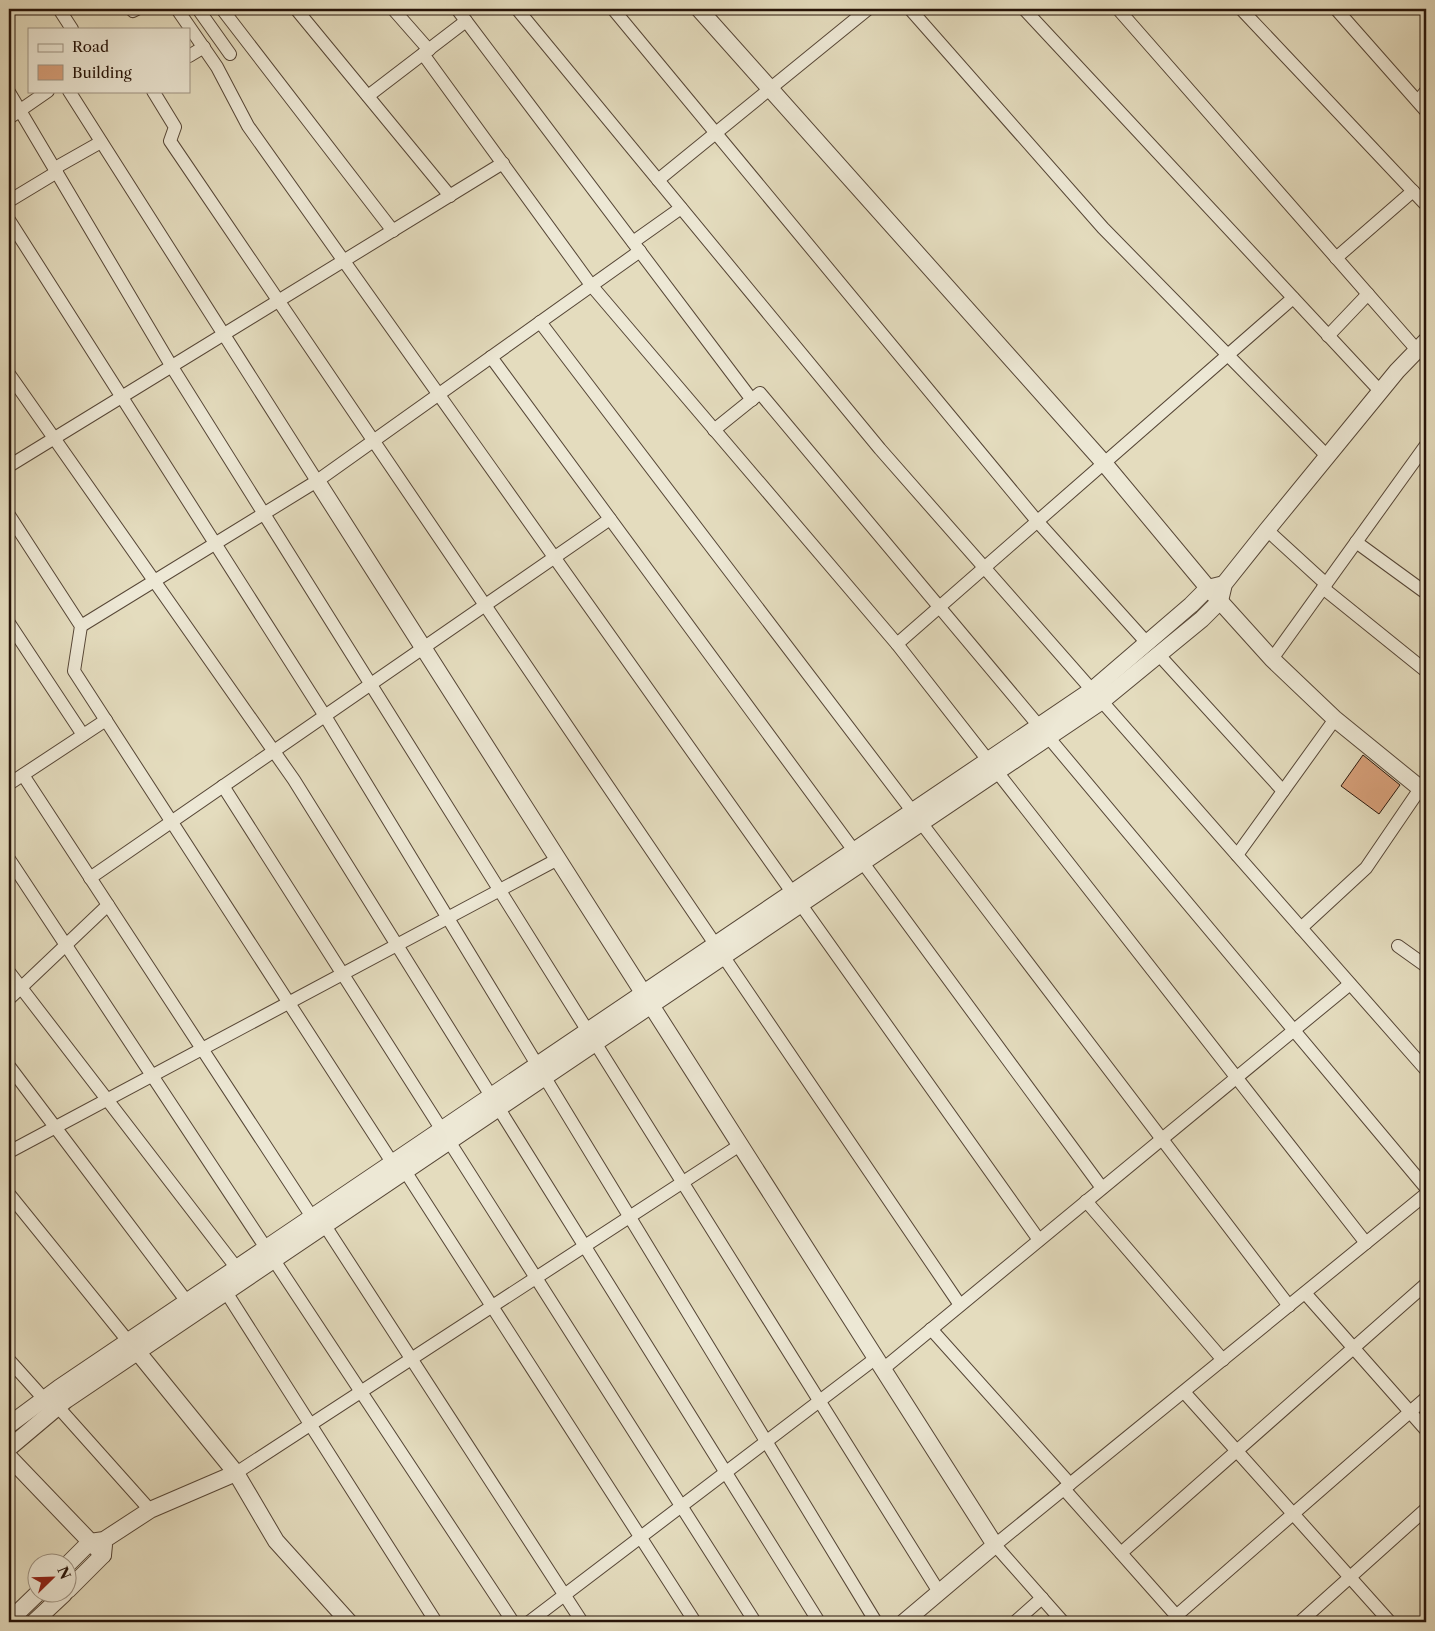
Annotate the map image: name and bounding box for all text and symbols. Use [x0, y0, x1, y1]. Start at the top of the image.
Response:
legend [28, 28, 190, 92]
text: Road [72, 37, 109, 56]
text: Building [72, 63, 132, 82]
north arrow [28, 1554, 78, 1604]
text: N [53, 1564, 75, 1582]

